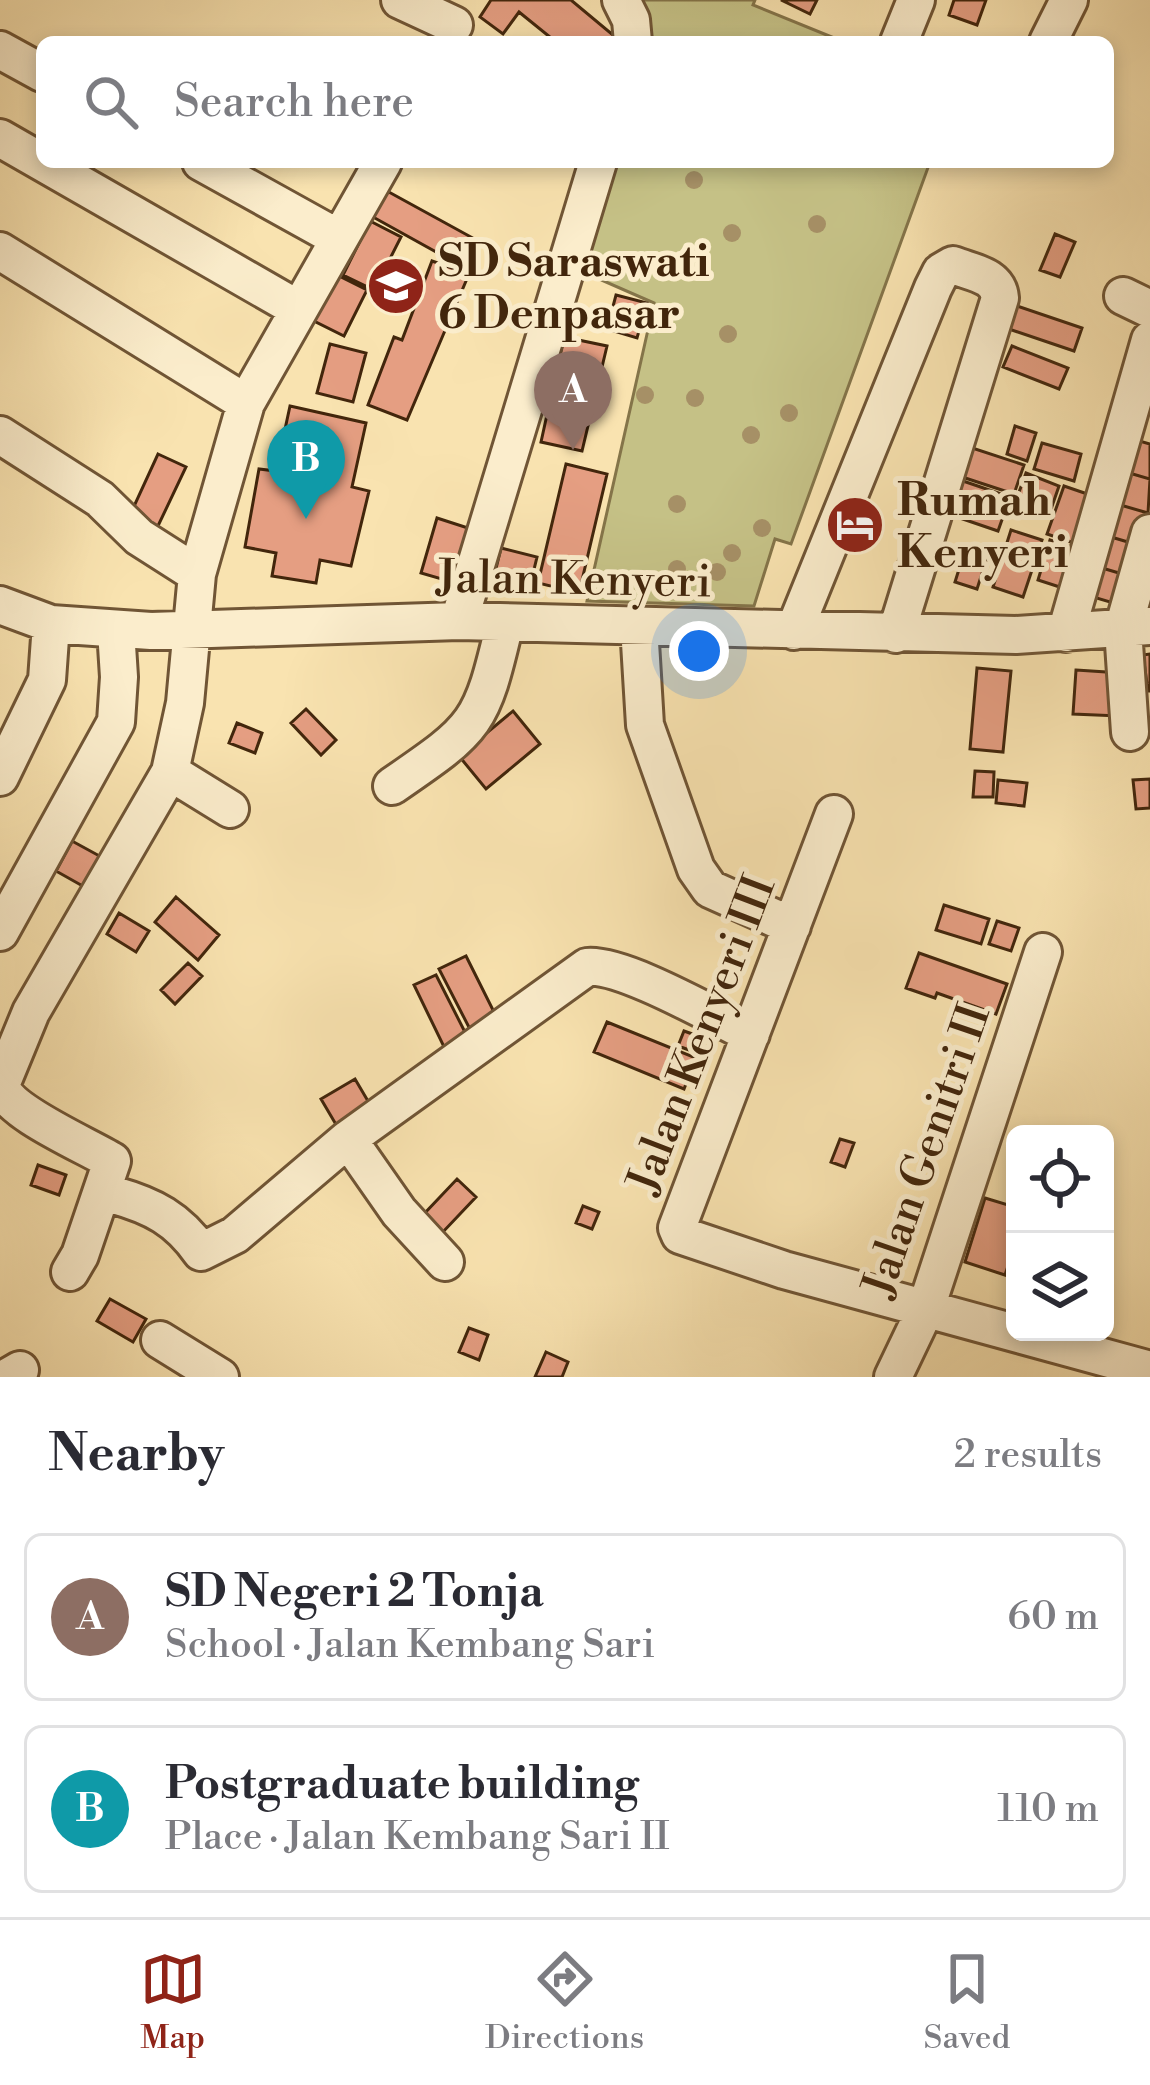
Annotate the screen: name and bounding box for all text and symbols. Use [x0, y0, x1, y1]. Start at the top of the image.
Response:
search box [36, 36, 1114, 168]
icon: search [78, 69, 144, 135]
text: Search here [174, 74, 414, 131]
place label: SD Saraswati 6 Denpasar [438, 234, 710, 343]
school or university icon: SD Saraswati 6 Denpasar [365, 255, 427, 317]
pin: A [534, 351, 612, 450]
pin: B [267, 420, 345, 519]
place label: Rumah Kenyeri [897, 473, 1068, 582]
hotel icon: Rumah Kenyeri [824, 494, 886, 556]
street label: Jalan Kenyeri [434, 550, 712, 611]
your location [669, 621, 729, 681]
street label: Jalan Kenyeri III [615, 868, 789, 1204]
street label: Jalan Genitri II [850, 997, 1004, 1306]
map controls [1006, 1125, 1114, 1341]
button: locate [1006, 1125, 1114, 1233]
button: layers [1006, 1233, 1114, 1341]
text: Nearby [48, 1423, 224, 1487]
text: 2 results [954, 1431, 1102, 1480]
text: SD Negeri 2 Tonja [165, 1564, 544, 1621]
text: A [76, 1593, 104, 1642]
text: 60 m [1007, 1593, 1099, 1642]
text: School · Jalan Kembang Sari [165, 1621, 655, 1670]
text: Postgraduate building [165, 1756, 639, 1813]
text: B [75, 1785, 105, 1834]
text: 110 m [997, 1785, 1099, 1834]
text: Place · Jalan Kembang Sari II [165, 1813, 670, 1862]
tab: Map [140, 1946, 206, 2059]
tab: Directions [485, 1946, 644, 2059]
tab: Saved [924, 1946, 1010, 2059]

